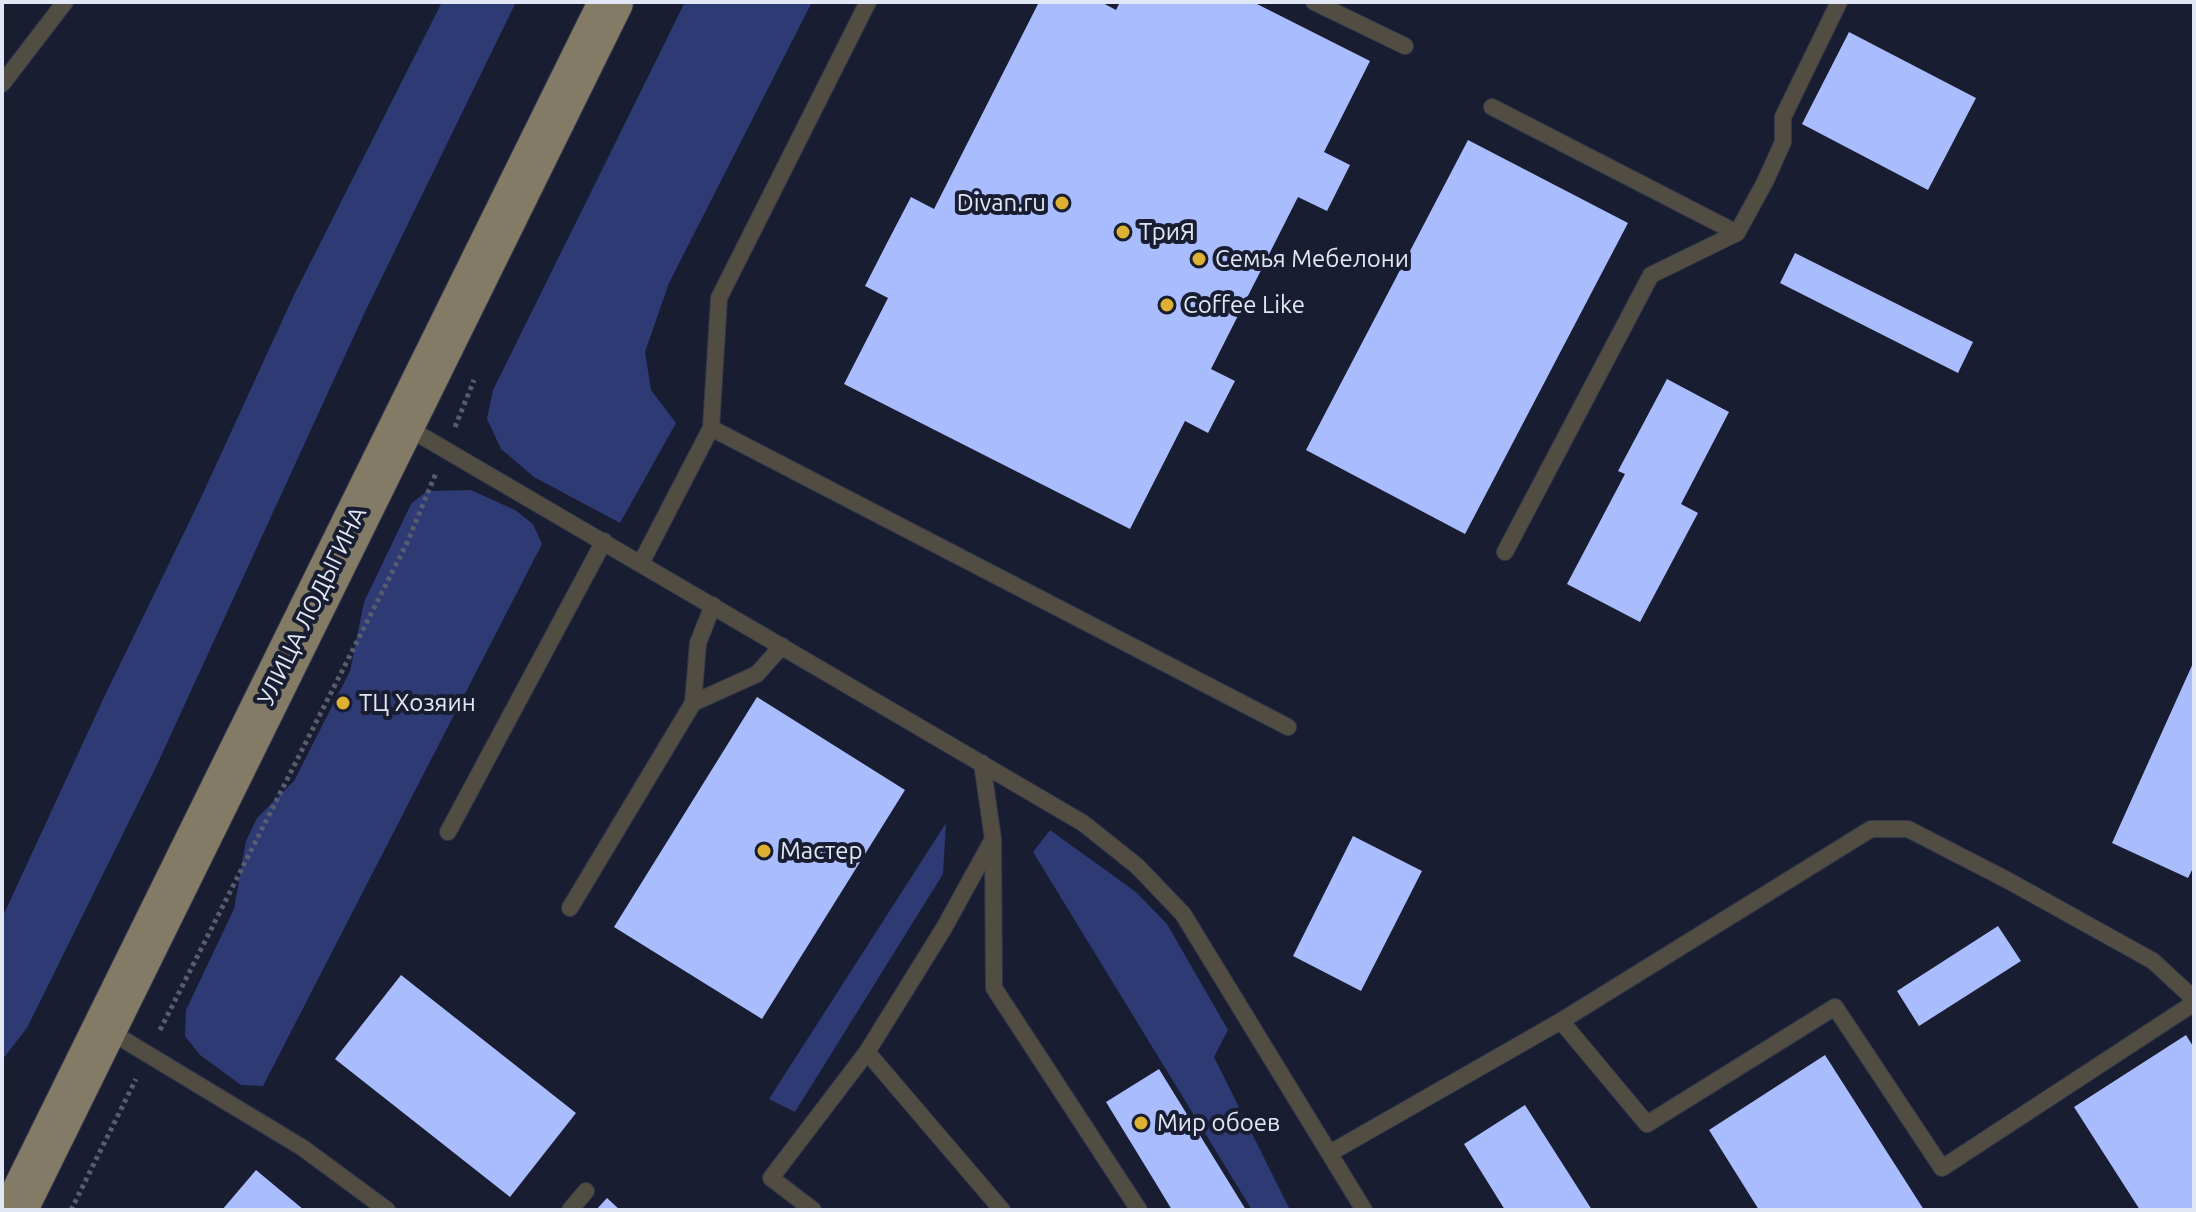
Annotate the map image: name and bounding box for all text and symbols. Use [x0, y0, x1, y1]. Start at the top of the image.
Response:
place label: Divan.ru [957, 189, 1046, 217]
marker: Divan.ru [1053, 194, 1071, 212]
place label: ТриЯ [1139, 218, 1195, 246]
marker: ТриЯ [1114, 223, 1132, 241]
place label: Семья Мебелони [1215, 245, 1409, 273]
marker: Семья Мебелони [1190, 250, 1208, 268]
place label: Coffee Like [1183, 291, 1305, 319]
marker: Coffee Like [1158, 296, 1176, 314]
street label: УЛИЦА ЛОДЫГИНА [251, 502, 373, 710]
place label: ТЦ Хозяин [359, 689, 476, 717]
marker: ТЦ Хозяин [334, 694, 352, 712]
place label: Мастер [780, 837, 863, 865]
marker: Мастер [755, 842, 773, 860]
place label: Мир обоев [1157, 1109, 1280, 1137]
marker: Мир обоев [1132, 1114, 1150, 1132]

